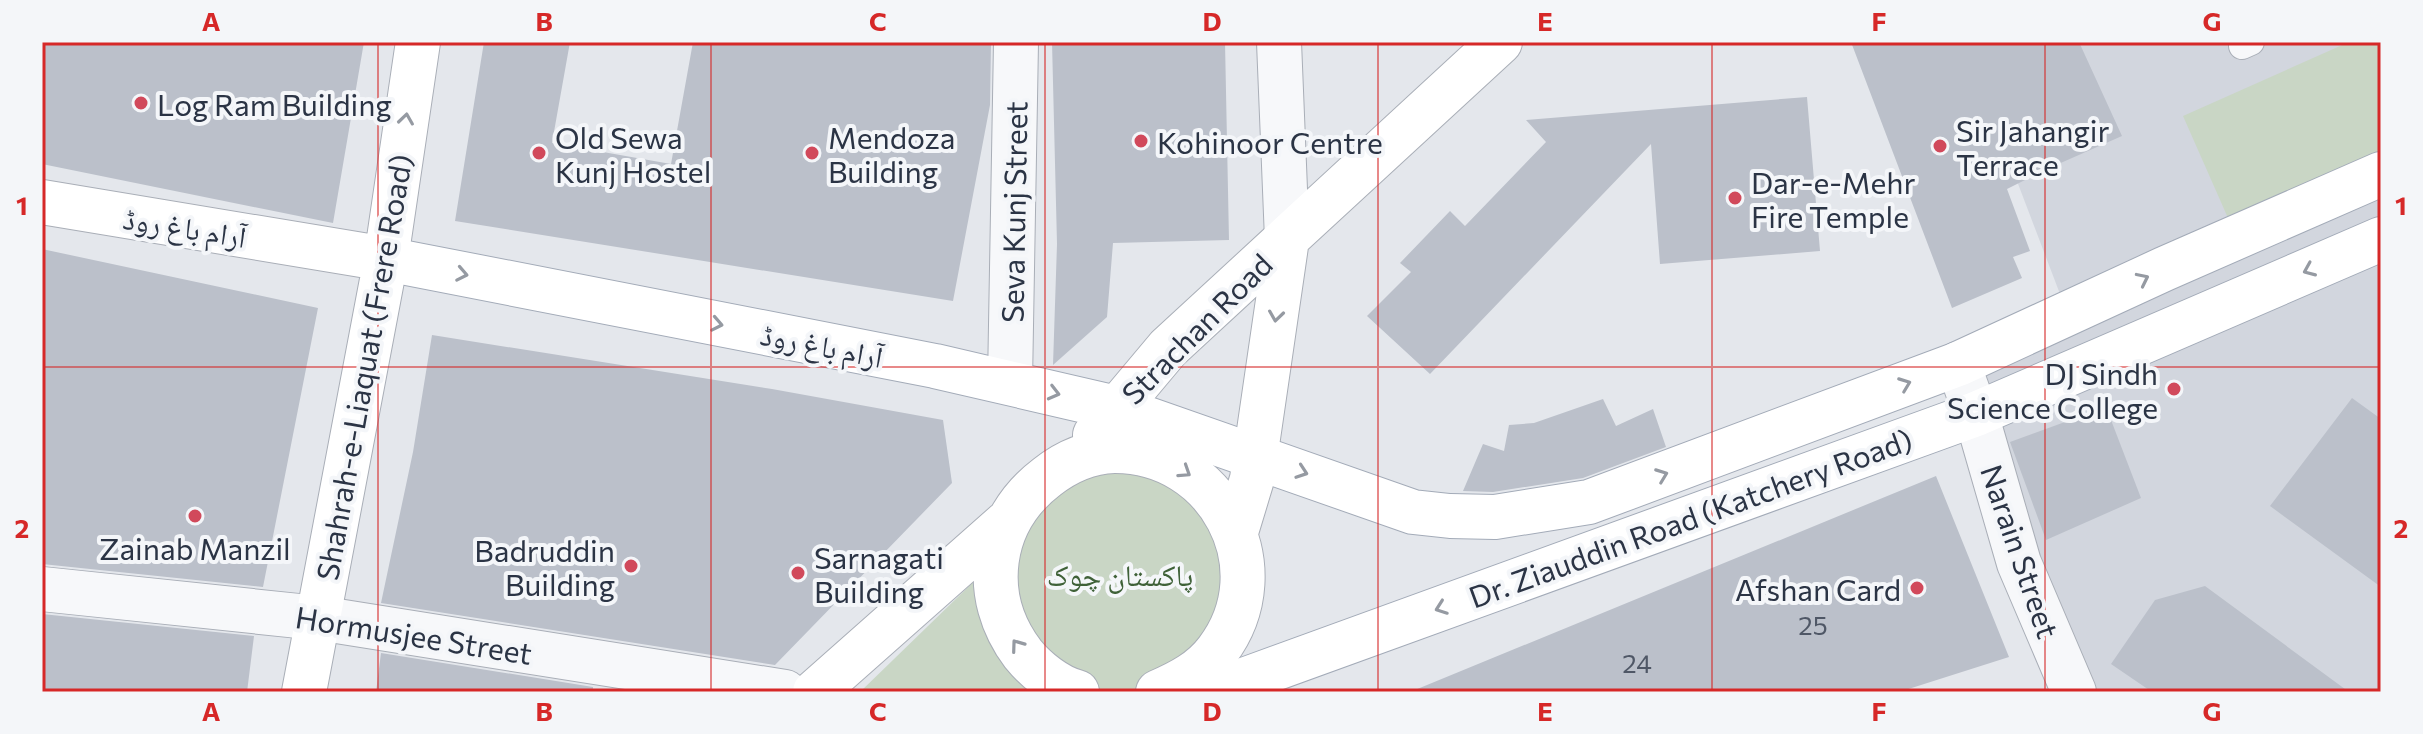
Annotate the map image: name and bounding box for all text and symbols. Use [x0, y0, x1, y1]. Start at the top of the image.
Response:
text: A [202, 5, 221, 36]
text: B [535, 5, 553, 36]
text: C [869, 5, 887, 36]
text: D [1202, 5, 1222, 36]
text: E [1537, 5, 1553, 36]
text: F [1871, 5, 1887, 36]
text: G [2203, 5, 2221, 36]
place label: Log Ram Building [157, 85, 392, 122]
marker: Log Ram Building [132, 94, 150, 112]
street label: Seva Kunj Street [993, 101, 1033, 323]
place label: Sir Jahangir Terrace [1956, 111, 2109, 182]
one-way arrow [397, 112, 414, 126]
place label: Old Sewa Kunj Hostel [555, 118, 711, 189]
place label: Mendoza Building [828, 118, 955, 189]
place label: Kohinoor Centre [1157, 123, 1383, 160]
marker: Kohinoor Centre [1132, 132, 1150, 150]
marker: Sir Jahangir Terrace [1931, 137, 1949, 155]
marker: Old Sewa Kunj Hostel [530, 144, 548, 162]
marker: Mendoza Building [803, 144, 821, 162]
street label: Shahrah-e-Liaquat (Frere Road) [307, 151, 419, 583]
place label: Dar-e-Mehr Fire Temple [1751, 163, 1916, 234]
text: 1 [16, 189, 28, 220]
marker: Dar-e-Mehr Fire Temple [1726, 189, 1744, 207]
text: 1 [2395, 189, 2407, 220]
street label: آرام باغ روڈ [120, 198, 250, 257]
street label: Strachan Road [1113, 245, 1279, 411]
one-way arrow [2303, 260, 2318, 276]
one-way arrow [455, 265, 468, 282]
one-way arrow [2135, 273, 2150, 289]
one-way arrow [1268, 310, 1285, 323]
street label: آرام باغ روڈ [757, 314, 888, 377]
one-way arrow [710, 315, 724, 332]
place label: DJ Sindh Science College [1947, 354, 2158, 425]
one-way arrow [1898, 377, 1912, 394]
marker: DJ Sindh Science College [2165, 380, 2183, 398]
one-way arrow [1047, 384, 1061, 401]
street label: Dr. Ziauddin Road (Katchery Road) [1463, 419, 1917, 615]
street label: Narain Street [1974, 459, 2068, 643]
one-way arrow [1177, 462, 1191, 477]
one-way arrow [1294, 462, 1308, 478]
one-way arrow [1654, 468, 1668, 485]
marker: Zainab Manzil [186, 507, 204, 525]
text: 2 [15, 512, 29, 543]
text: 2 [2394, 512, 2408, 543]
place label: Zainab Manzil [99, 529, 291, 566]
place label: Badruddin Building [474, 531, 615, 602]
place label: Sarnagati Building [814, 538, 944, 609]
park label: پاکستان چوک [1047, 555, 1193, 594]
marker: Badruddin Building [622, 557, 640, 575]
marker: Sarnagati Building [789, 564, 807, 582]
place label: Afshan Card [1735, 570, 1901, 607]
marker: Afshan Card [1908, 579, 1926, 597]
street label: Hormusjee Street [293, 597, 535, 671]
one-way arrow [1435, 598, 1449, 614]
house number: 25 [1798, 609, 1828, 640]
one-way arrow [1012, 639, 1027, 654]
house number: 24 [1622, 647, 1652, 678]
text: A [202, 695, 221, 726]
text: B [535, 695, 553, 726]
text: C [869, 695, 887, 726]
text: D [1202, 695, 1222, 726]
text: E [1537, 695, 1553, 726]
text: F [1871, 695, 1887, 726]
text: G [2203, 695, 2221, 726]

